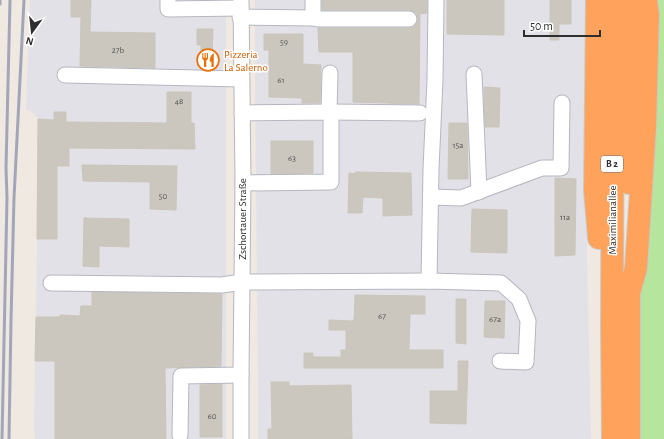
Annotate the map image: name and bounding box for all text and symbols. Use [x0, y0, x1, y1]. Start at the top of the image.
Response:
north arrow [12, 12, 52, 52]
scale bar [524, 12, 600, 38]
text: 50 m [530, 20, 553, 32]
text: N [24, 35, 35, 47]
house number: 59 [280, 38, 288, 47]
house number: 27b [112, 46, 125, 55]
restaurant icon: Pizzeria La Salerno [195, 47, 221, 73]
place label: Pizzeria La Salerno [224, 49, 268, 73]
house number: 61 [277, 76, 285, 85]
house number: 48 [175, 97, 183, 106]
house number: 15a [452, 141, 464, 150]
house number: 63 [288, 154, 296, 163]
road number: B 2 [601, 156, 623, 172]
street label: Zschortauer Straße [237, 178, 248, 260]
street label: Maximilianallee [607, 185, 618, 255]
house number: 50 [159, 192, 168, 201]
house number: 11a [560, 213, 570, 222]
house number: 67 [378, 312, 386, 321]
house number: 67a [489, 315, 501, 324]
house number: 60 [208, 412, 217, 421]

